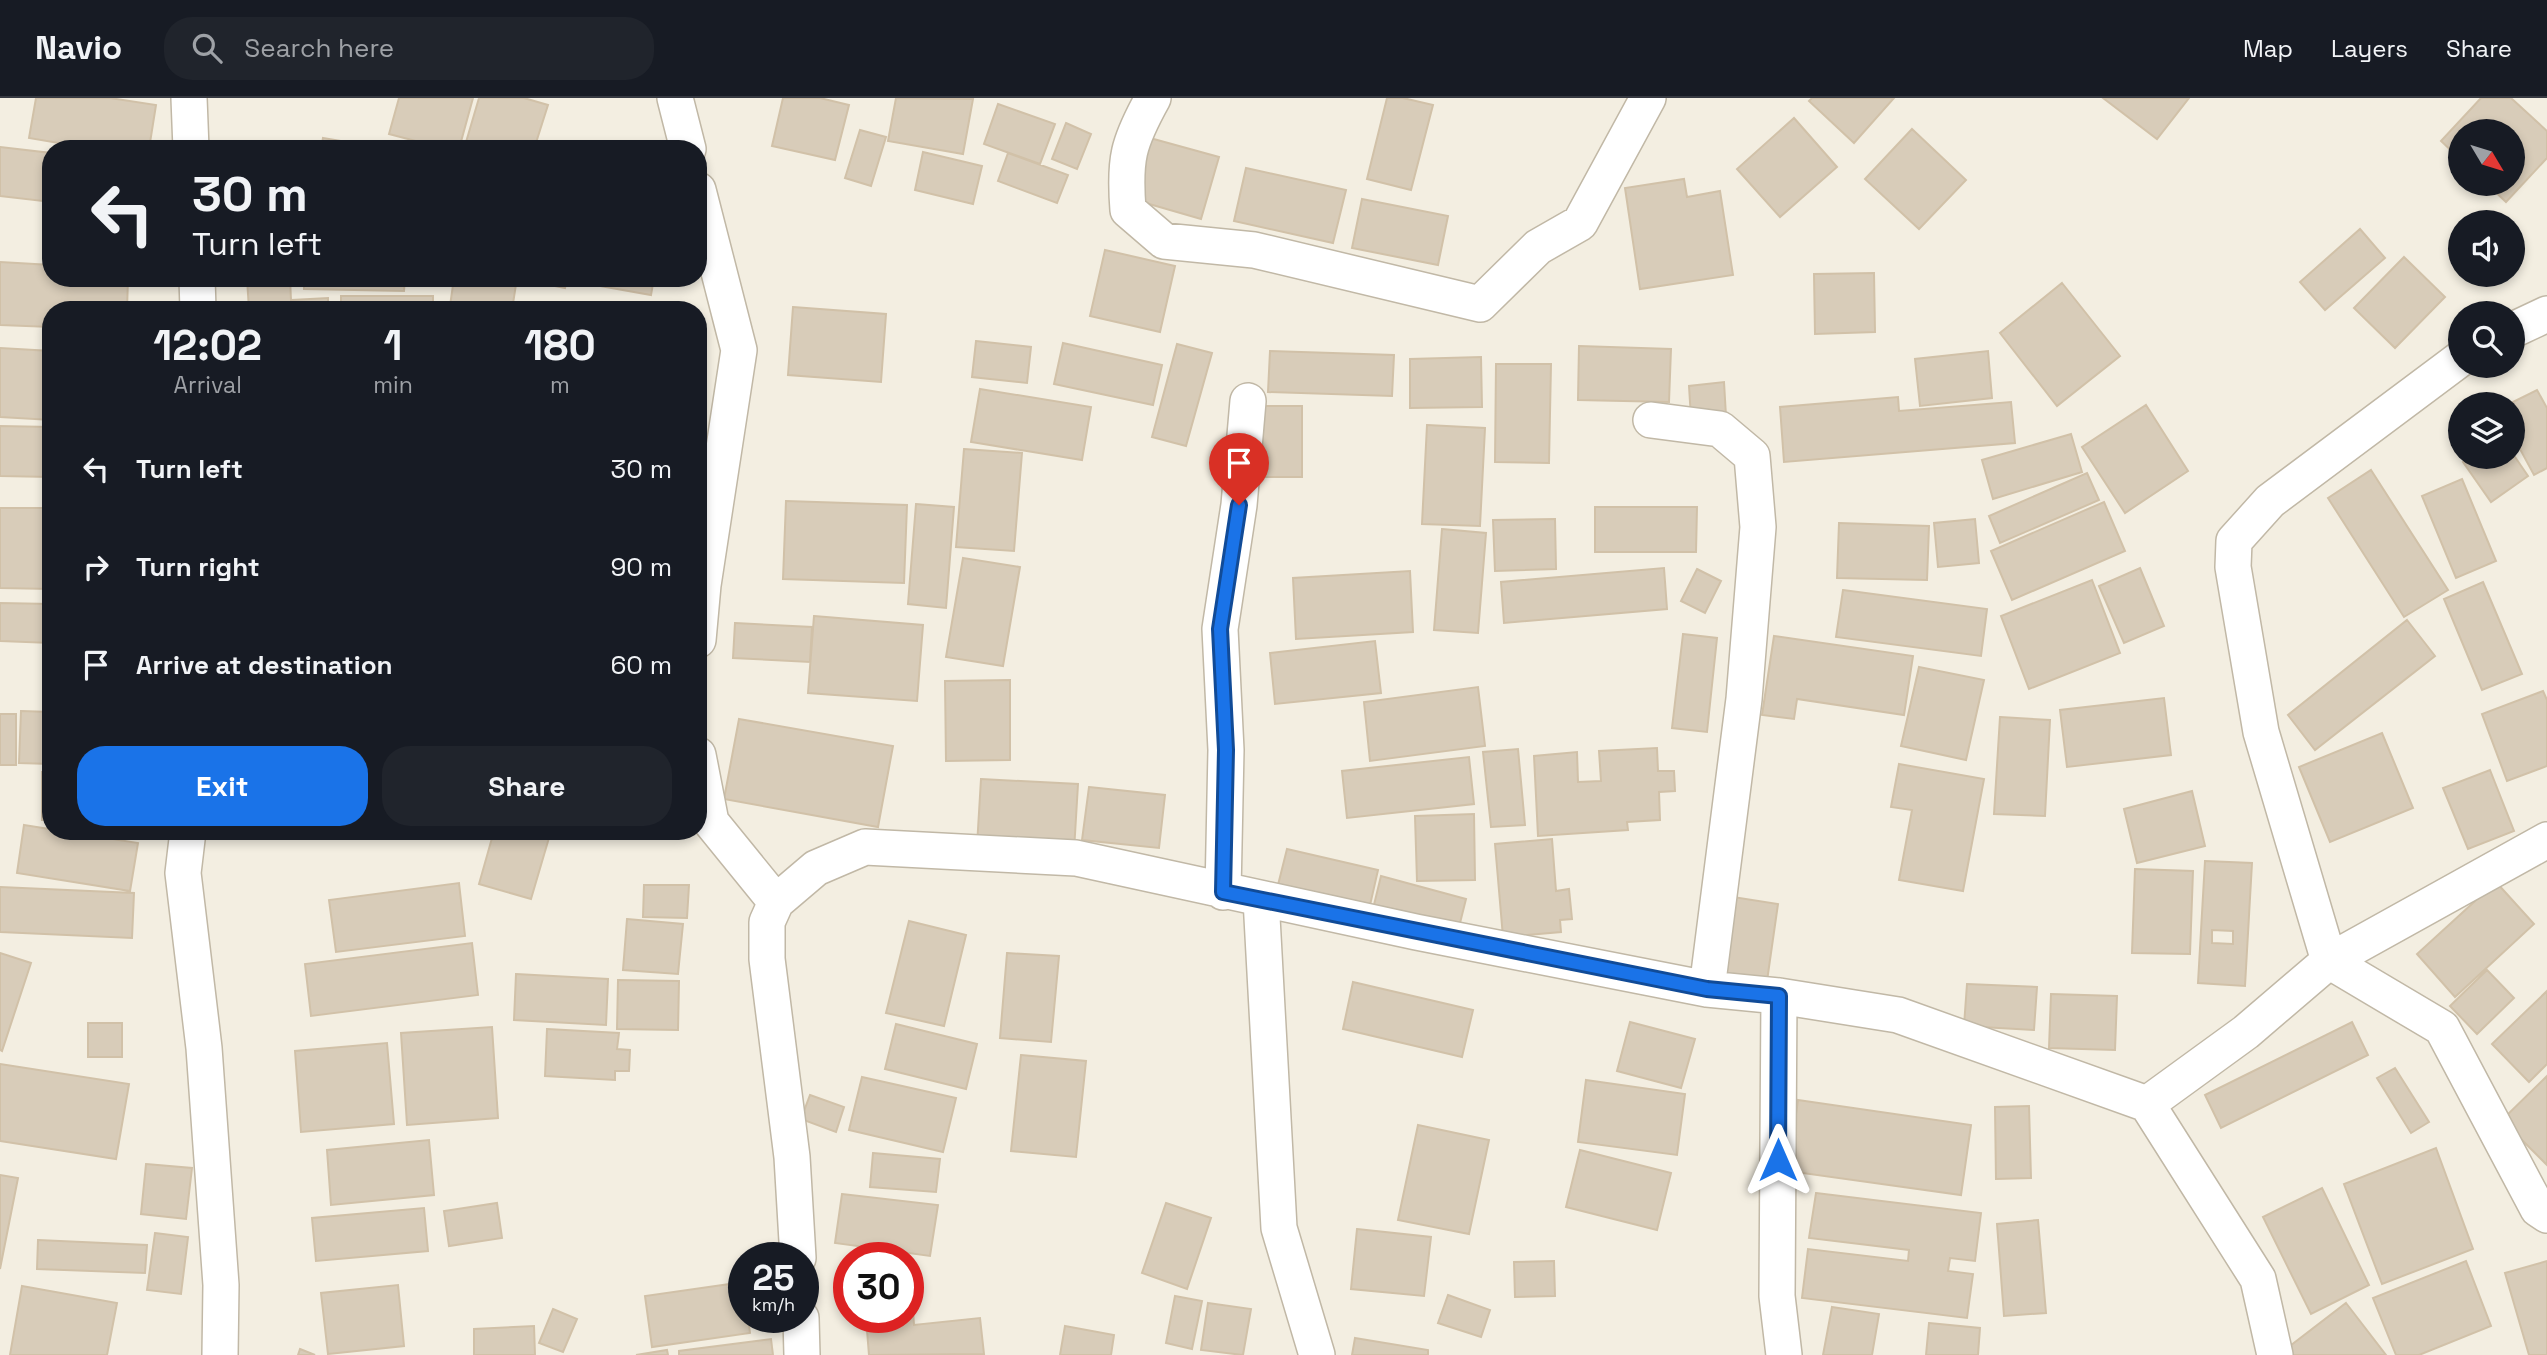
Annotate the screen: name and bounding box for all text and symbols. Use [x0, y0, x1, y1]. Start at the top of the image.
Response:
search box [164, 17, 654, 80]
text: Navio [35, 27, 122, 69]
icon: search [188, 29, 226, 67]
text: Search here [244, 31, 394, 65]
text: Map [2243, 33, 2293, 64]
text: Layers [2331, 33, 2408, 64]
text: Share [2446, 33, 2512, 64]
north arrow [2448, 119, 2525, 196]
map controls [2448, 119, 2525, 469]
text: 30 m [192, 163, 308, 225]
icon: left [77, 168, 168, 259]
button: sound [2448, 210, 2525, 287]
text: Turn left [192, 224, 322, 264]
button: search [2448, 301, 2525, 378]
text: 12:02 [153, 319, 262, 372]
text: 1 [384, 319, 403, 372]
text: 180 [524, 319, 596, 372]
text: Arrival [173, 370, 242, 400]
text: min [373, 370, 413, 400]
text: m [550, 370, 570, 400]
button: layers [2448, 392, 2525, 469]
pin [1209, 433, 1269, 505]
icon: arrive [1220, 444, 1258, 482]
icon: left [77, 450, 115, 488]
text: Turn left [136, 452, 243, 486]
text: 30 m [611, 452, 672, 486]
icon: right [77, 548, 115, 586]
text: Turn right [136, 550, 260, 584]
text: 90 m [610, 550, 672, 584]
icon: arrive [77, 646, 115, 684]
text: Arrive at destination [136, 648, 393, 682]
text: 60 m [610, 648, 672, 682]
button: Exit [77, 746, 368, 826]
button: Share [382, 746, 672, 826]
position arrow [1741, 1123, 1815, 1197]
speed limit sign: 30 [833, 1242, 924, 1333]
text: 25 [753, 1256, 794, 1300]
text: km/h [752, 1293, 795, 1316]

